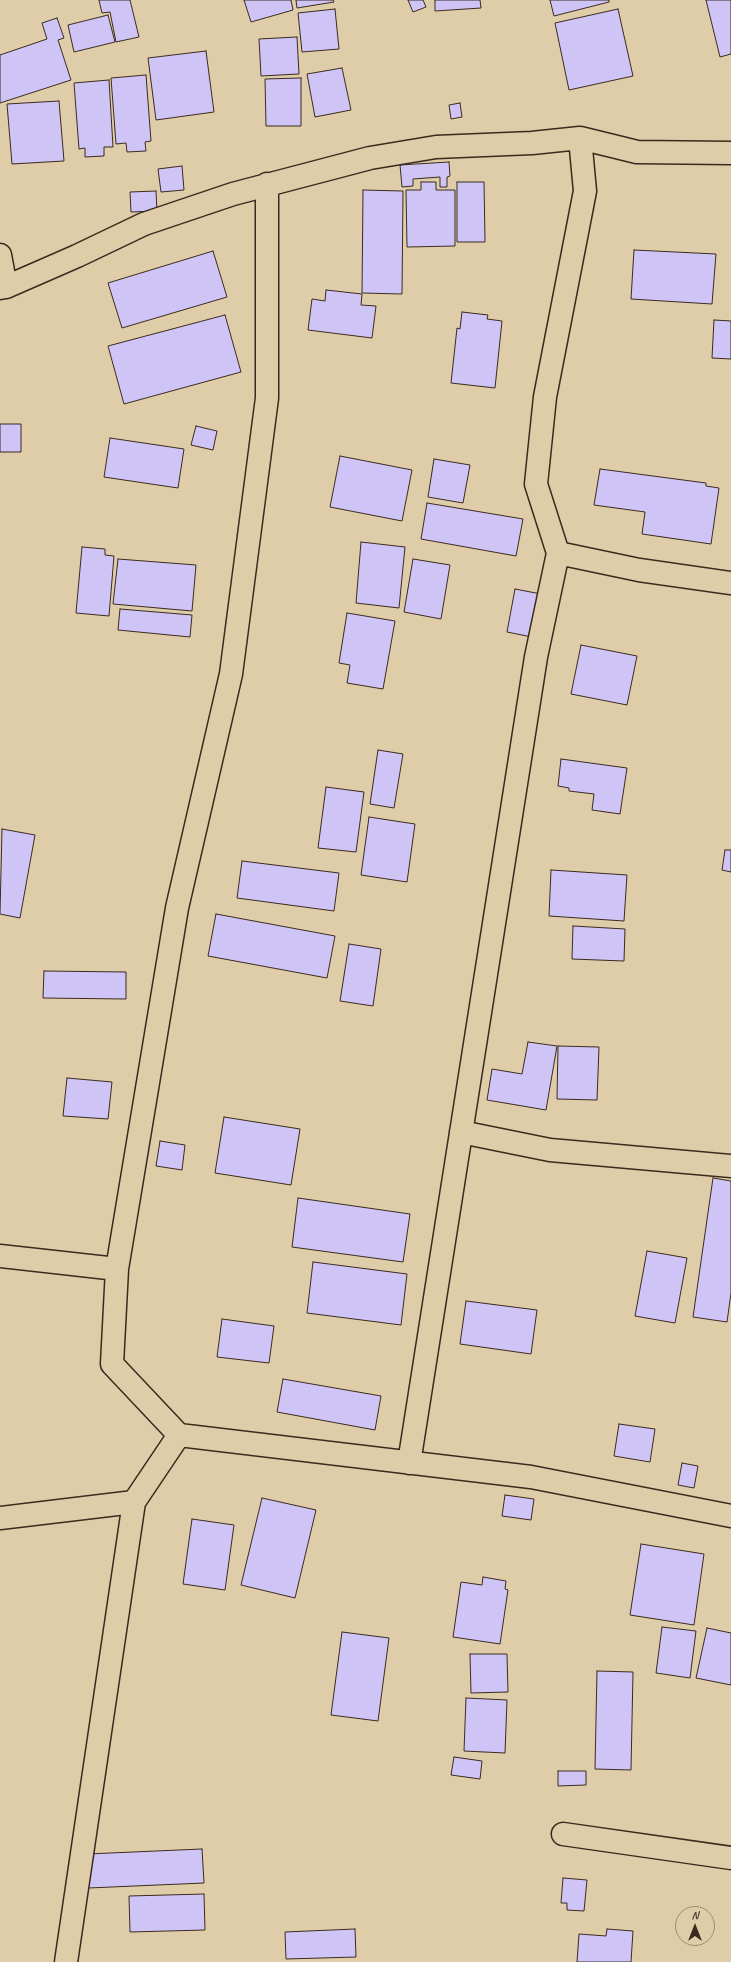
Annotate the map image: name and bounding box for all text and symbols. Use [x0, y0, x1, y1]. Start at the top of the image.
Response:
north arrow [675, 1906, 715, 1946]
text: N [692, 1908, 698, 1922]

